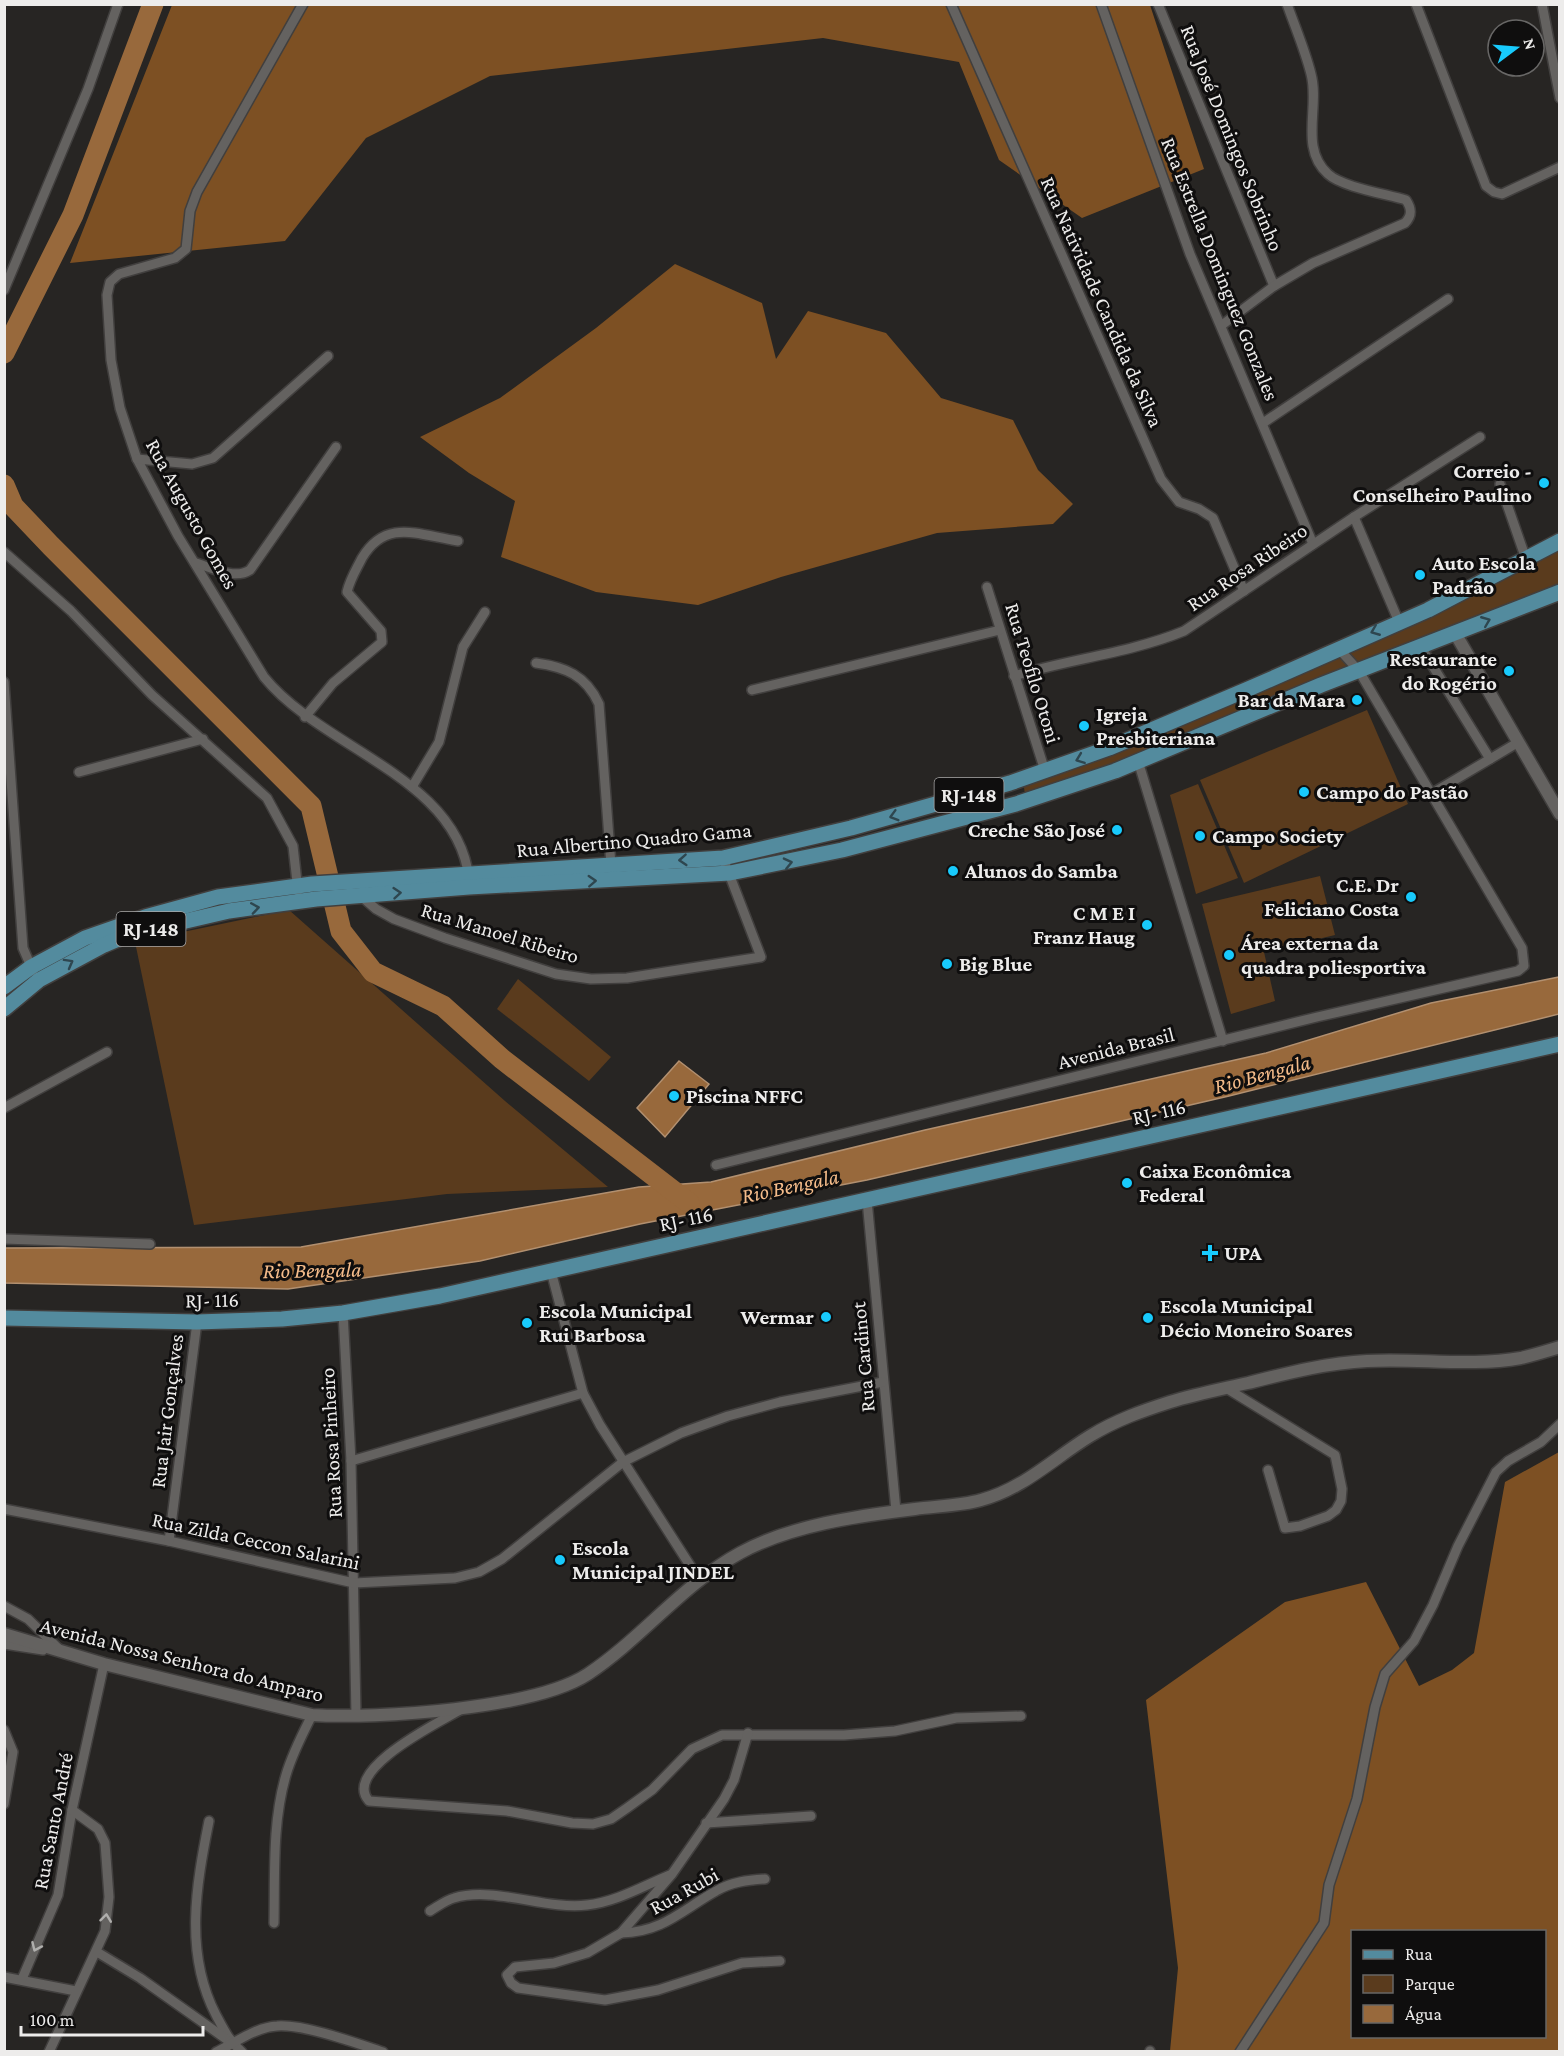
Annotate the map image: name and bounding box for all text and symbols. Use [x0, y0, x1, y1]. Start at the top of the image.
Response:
north arrow [1486, 18, 1546, 78]
street label: Rua José Domingos Sobrinho [1176, 21, 1288, 255]
text: N [1520, 36, 1540, 52]
street label: Rua Estrella Dominguez Gonzales [1156, 134, 1284, 404]
street label: Rua Natividade Candida da Silva [1036, 173, 1168, 431]
street label: Rua Augusto Gomes [141, 435, 243, 593]
place label: Correio - Conselheiro Paulino [1353, 459, 1532, 507]
marker: Correio - Conselheiro Paulino [1537, 476, 1551, 490]
street label: Rua Rosa Ribeiro [1182, 518, 1312, 616]
place label: Auto Escola Padrão [1431, 551, 1536, 599]
marker: Auto Escola Padrão [1413, 568, 1427, 582]
street label: Rua Teofilo Otoni [1000, 600, 1066, 747]
one-way arrow [1480, 616, 1491, 628]
one-way arrow [1370, 624, 1381, 637]
place label: Restaurante do Rogério [1389, 647, 1497, 695]
marker: Restaurante do Rogério [1502, 664, 1516, 678]
place label: Bar da Mara [1237, 688, 1346, 712]
marker: Bar da Mara [1350, 693, 1364, 707]
place label: Igreja Presbiteriana [1096, 702, 1216, 750]
marker: Igreja Presbiteriana [1077, 719, 1091, 733]
one-way arrow [1076, 751, 1086, 764]
road number: RJ-148 [934, 778, 1004, 812]
place label: Campo do Pastão [1316, 780, 1468, 804]
marker: Campo do Pastão [1297, 785, 1311, 799]
one-way arrow [889, 809, 900, 821]
street label: Rua Albertino Quadro Gama [515, 818, 753, 862]
place label: Creche São José [968, 818, 1105, 842]
marker: Creche São José [1110, 823, 1124, 837]
place label: Campo Society [1212, 824, 1344, 848]
marker: Campo Society [1193, 829, 1207, 843]
one-way arrow [679, 853, 688, 866]
one-way arrow [782, 857, 792, 870]
place label: Alunos do Samba [964, 859, 1118, 883]
marker: Alunos do Samba [946, 864, 960, 878]
place label: C.E. Dr Feliciano Costa [1264, 873, 1400, 921]
one-way arrow [587, 875, 596, 888]
one-way arrow [393, 886, 402, 899]
marker: C.E. Dr Feliciano Costa [1404, 890, 1418, 904]
street label: Rua Manoel Ribeiro [418, 898, 582, 968]
place label: C M E I Franz Haug [1033, 901, 1135, 949]
one-way arrow [250, 902, 259, 914]
road number: RJ-148 [116, 912, 186, 946]
marker: C M E I Franz Haug [1140, 918, 1154, 932]
place label: Área externa da quadra poliesportiva [1240, 931, 1427, 979]
marker: Área externa da quadra poliesportiva [1222, 948, 1236, 962]
place label: Big Blue [959, 952, 1032, 976]
marker: Big Blue [940, 957, 954, 971]
one-way arrow [63, 959, 73, 970]
street label: Avenida Brasil [1055, 1022, 1177, 1074]
water label: Rio Bengala [1211, 1049, 1313, 1099]
place label: Piscina NFFC [686, 1084, 803, 1108]
marker: Piscina NFFC [667, 1089, 681, 1103]
street label: RJ- 116 [1130, 1094, 1188, 1130]
place label: Caixa Econômica Federal [1139, 1159, 1292, 1207]
water label: Rio Bengala [739, 1164, 841, 1208]
marker: Caixa Econômica Federal [1120, 1176, 1134, 1190]
street label: RJ- 116 [657, 1202, 715, 1236]
place label: UPA [1224, 1241, 1262, 1265]
marker: UPA [1201, 1244, 1219, 1262]
water label: Rio Bengala [262, 1257, 362, 1283]
street label: RJ- 116 [185, 1288, 239, 1312]
place label: Escola Municipal Décio Moneiro Soares [1160, 1294, 1353, 1342]
place label: Escola Municipal Rui Barbosa [539, 1299, 692, 1347]
street label: Rua Cardinot [846, 1300, 880, 1413]
place label: Wermar [739, 1305, 815, 1329]
marker: Wermar [819, 1310, 833, 1324]
marker: Escola Municipal Décio Moneiro Soares [1141, 1311, 1155, 1325]
marker: Escola Municipal Rui Barbosa [520, 1316, 534, 1330]
street label: Rua Jair Gonçalves [146, 1333, 188, 1489]
street label: Rua Rosa Pinheiro [315, 1367, 347, 1519]
street label: Rua Zilda Ceccon Salarini [150, 1507, 363, 1575]
place label: Escola Municipal JINDEL [572, 1536, 735, 1584]
marker: Escola Municipal JINDEL [553, 1553, 567, 1567]
street label: Avenida Nossa Senhora do Amparo [38, 1613, 326, 1707]
street label: Rua Santo André [28, 1751, 78, 1891]
street label: Rua Rubi [645, 1862, 723, 1920]
one-way arrow [100, 1913, 112, 1923]
legend [1351, 1930, 1546, 2038]
one-way arrow [32, 1940, 44, 1951]
text: Rua [1405, 1944, 1433, 1964]
text: Parque [1405, 1974, 1455, 1994]
scale bar [21, 1999, 202, 2037]
text: Água [1405, 2004, 1442, 2024]
text: 100 m [30, 2010, 75, 2030]

